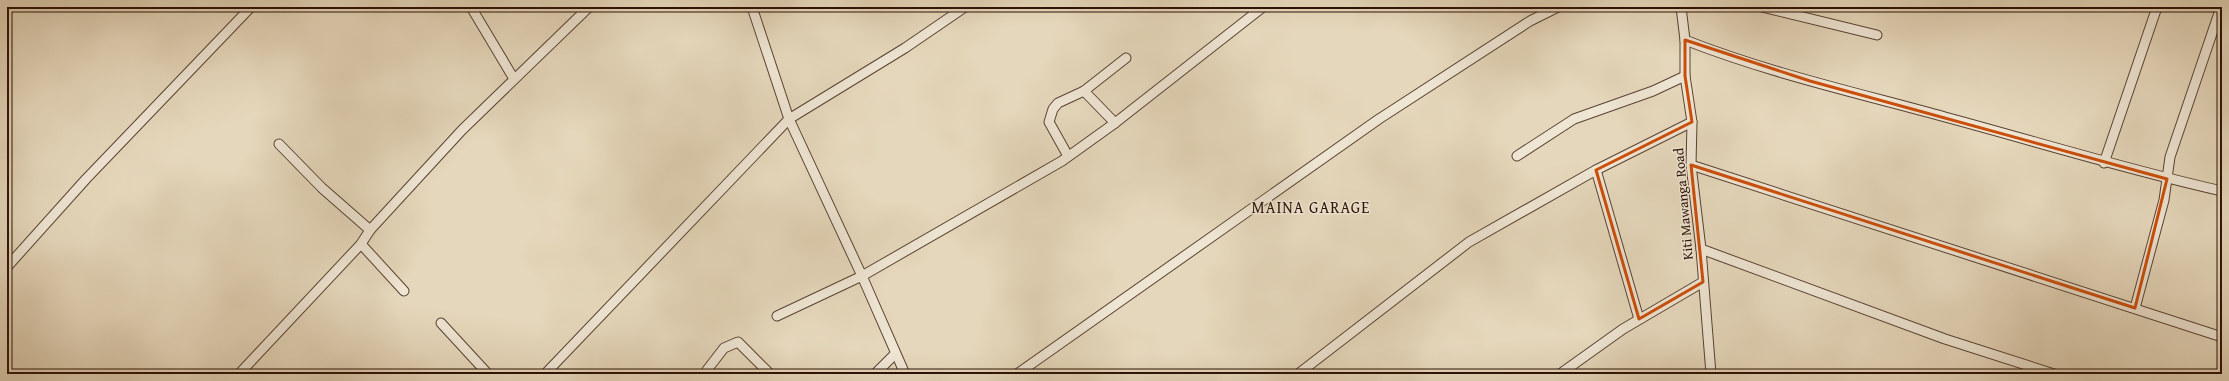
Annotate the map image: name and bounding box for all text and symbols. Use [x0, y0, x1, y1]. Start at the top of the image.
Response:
street label: Kiti Mawanga Road [1668, 147, 1698, 261]
district label: MAINA GARAGE [1252, 195, 1370, 219]

